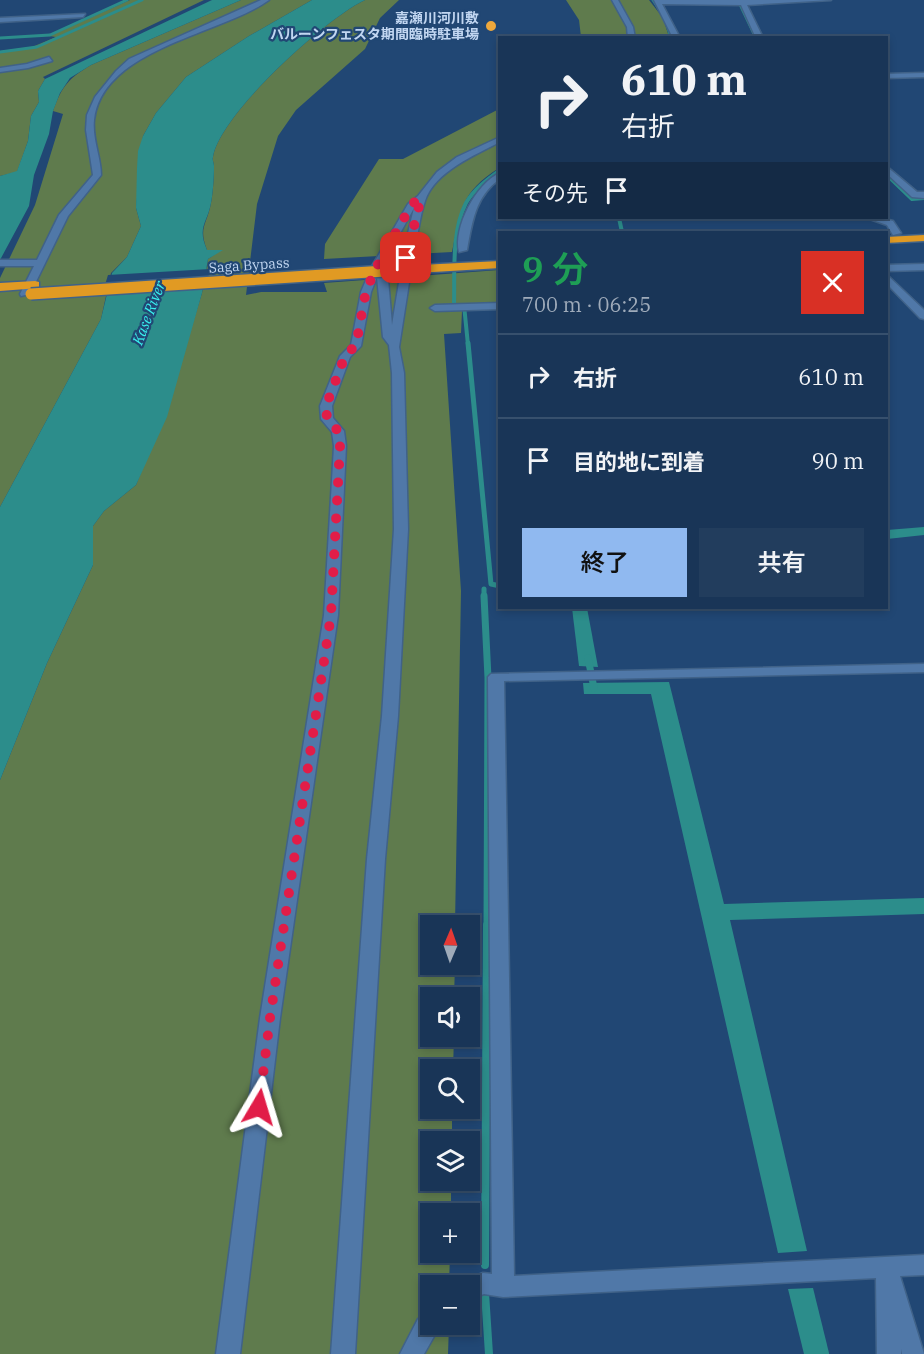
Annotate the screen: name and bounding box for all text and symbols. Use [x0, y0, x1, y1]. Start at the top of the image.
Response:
place label: 嘉瀬川河川敷 バルーンフェスタ期間臨時駐車場 [270, 9, 479, 43]
marker: 嘉瀬川河川敷 バルーンフェスタ期間臨時駐車場 [484, 19, 498, 33]
text: 610 m [621, 52, 747, 107]
icon: right [522, 60, 600, 138]
text: 右折 [621, 108, 675, 143]
icon: arrive [600, 174, 633, 207]
text: その先 [522, 178, 588, 207]
pin [380, 232, 431, 283]
icon: arrive [389, 241, 422, 274]
text: 9 分 [522, 245, 588, 292]
button: close [801, 251, 864, 314]
street label: Saga Bypass [208, 253, 290, 277]
water label: Kase River [127, 278, 170, 348]
text: 700 m · 06:25 [522, 291, 651, 318]
icon: right [522, 360, 555, 393]
text: 610 m [798, 362, 864, 391]
text: 右折 [573, 363, 617, 392]
icon: arrive [522, 444, 555, 477]
text: 90 m [812, 446, 864, 475]
text: 目的地に到着 [573, 447, 705, 476]
button: 終了 [522, 528, 687, 597]
button: 共有 [699, 528, 864, 597]
north arrow [420, 915, 480, 975]
map controls [420, 915, 480, 1335]
button: sound [420, 987, 480, 1047]
button: search [420, 1059, 480, 1119]
position arrow [227, 1075, 291, 1139]
button: layers [420, 1131, 480, 1191]
button: + [420, 1203, 480, 1263]
button: − [420, 1275, 480, 1335]

